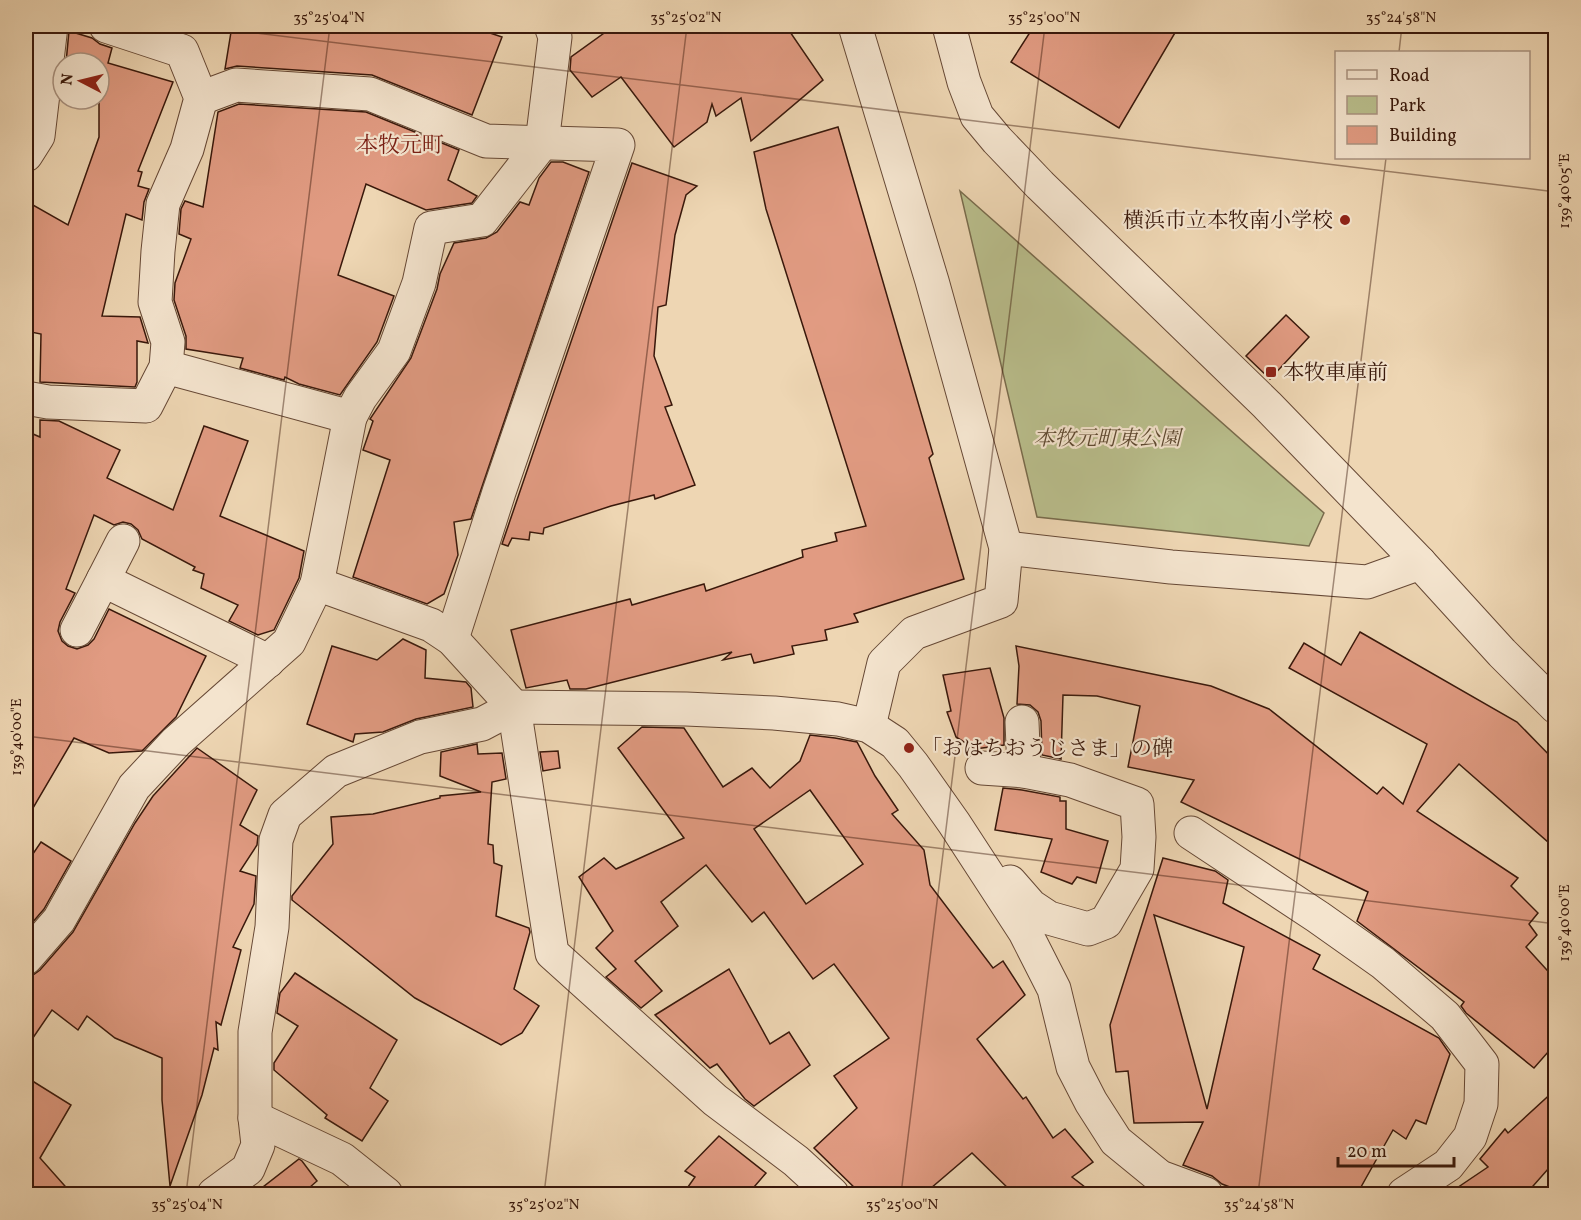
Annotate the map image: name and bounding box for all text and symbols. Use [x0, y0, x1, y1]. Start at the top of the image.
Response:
text: 35°25'04"N [293, 8, 365, 29]
text: 35°25'02"N [650, 8, 722, 29]
text: 35°25'00"N [1008, 8, 1080, 29]
text: 35°24'58"N [1366, 8, 1436, 29]
north arrow [51, 51, 111, 111]
legend [1335, 51, 1530, 159]
text: Road [1389, 64, 1430, 89]
text: N [56, 72, 80, 87]
text: Park [1389, 94, 1426, 119]
text: Building [1389, 124, 1457, 149]
district label: 本牧元町 [356, 131, 444, 162]
text: 139°40'05"E [1555, 153, 1576, 229]
place label: 横浜市立本牧南小学校 [1123, 207, 1333, 236]
marker: 横浜市立本牧南小学校 [1338, 213, 1352, 227]
place label: 本牧車庫前 [1283, 359, 1388, 388]
marker: 本牧車庫前 [1264, 365, 1278, 379]
park label: 本牧元町東公園 [1034, 425, 1183, 454]
text: 139°40'00"E [7, 698, 28, 776]
place label: 「おはちおうじさま」の碑 [921, 735, 1173, 764]
marker: 「おはちおうじさま」の碑 [902, 741, 916, 755]
text: 139°40'00"E [1555, 884, 1576, 962]
scale bar [1338, 1130, 1454, 1168]
text: 20 m [1347, 1140, 1387, 1165]
text: 35°25'04"N [151, 1195, 223, 1216]
text: 35°25'02"N [508, 1195, 580, 1216]
text: 35°25'00"N [866, 1195, 938, 1216]
text: 35°24'58"N [1224, 1195, 1294, 1216]

